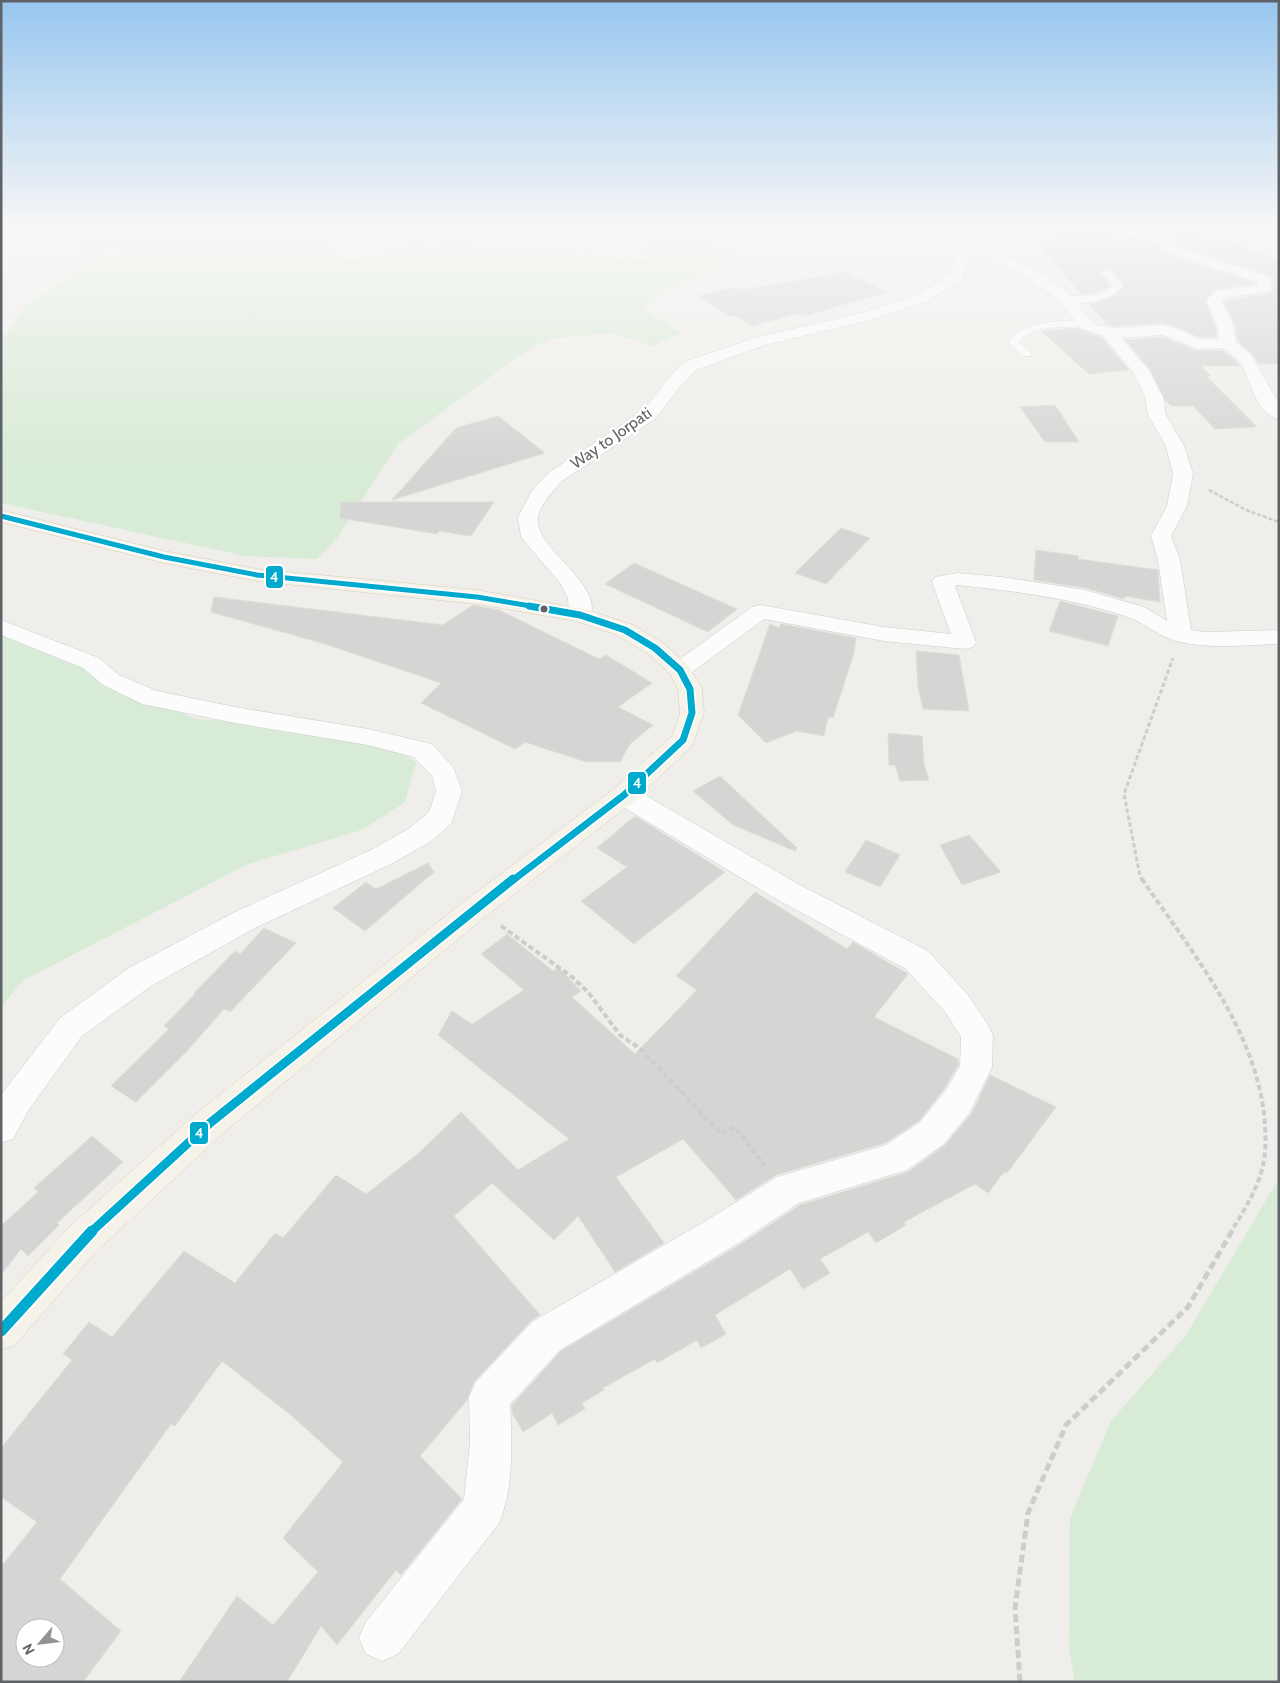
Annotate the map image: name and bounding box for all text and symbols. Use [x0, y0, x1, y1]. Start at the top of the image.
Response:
street label: Way to Jorpati [567, 403, 655, 473]
line badge: 4 [265, 565, 284, 589]
text: 4 [270, 568, 278, 586]
unlabelled marker [539, 604, 549, 614]
line badge: 4 [627, 771, 647, 795]
text: 4 [633, 774, 641, 792]
line badge: 4 [189, 1121, 209, 1145]
text: 4 [195, 1124, 203, 1142]
north arrow [15, 1618, 65, 1668]
text: N [18, 1641, 39, 1658]

